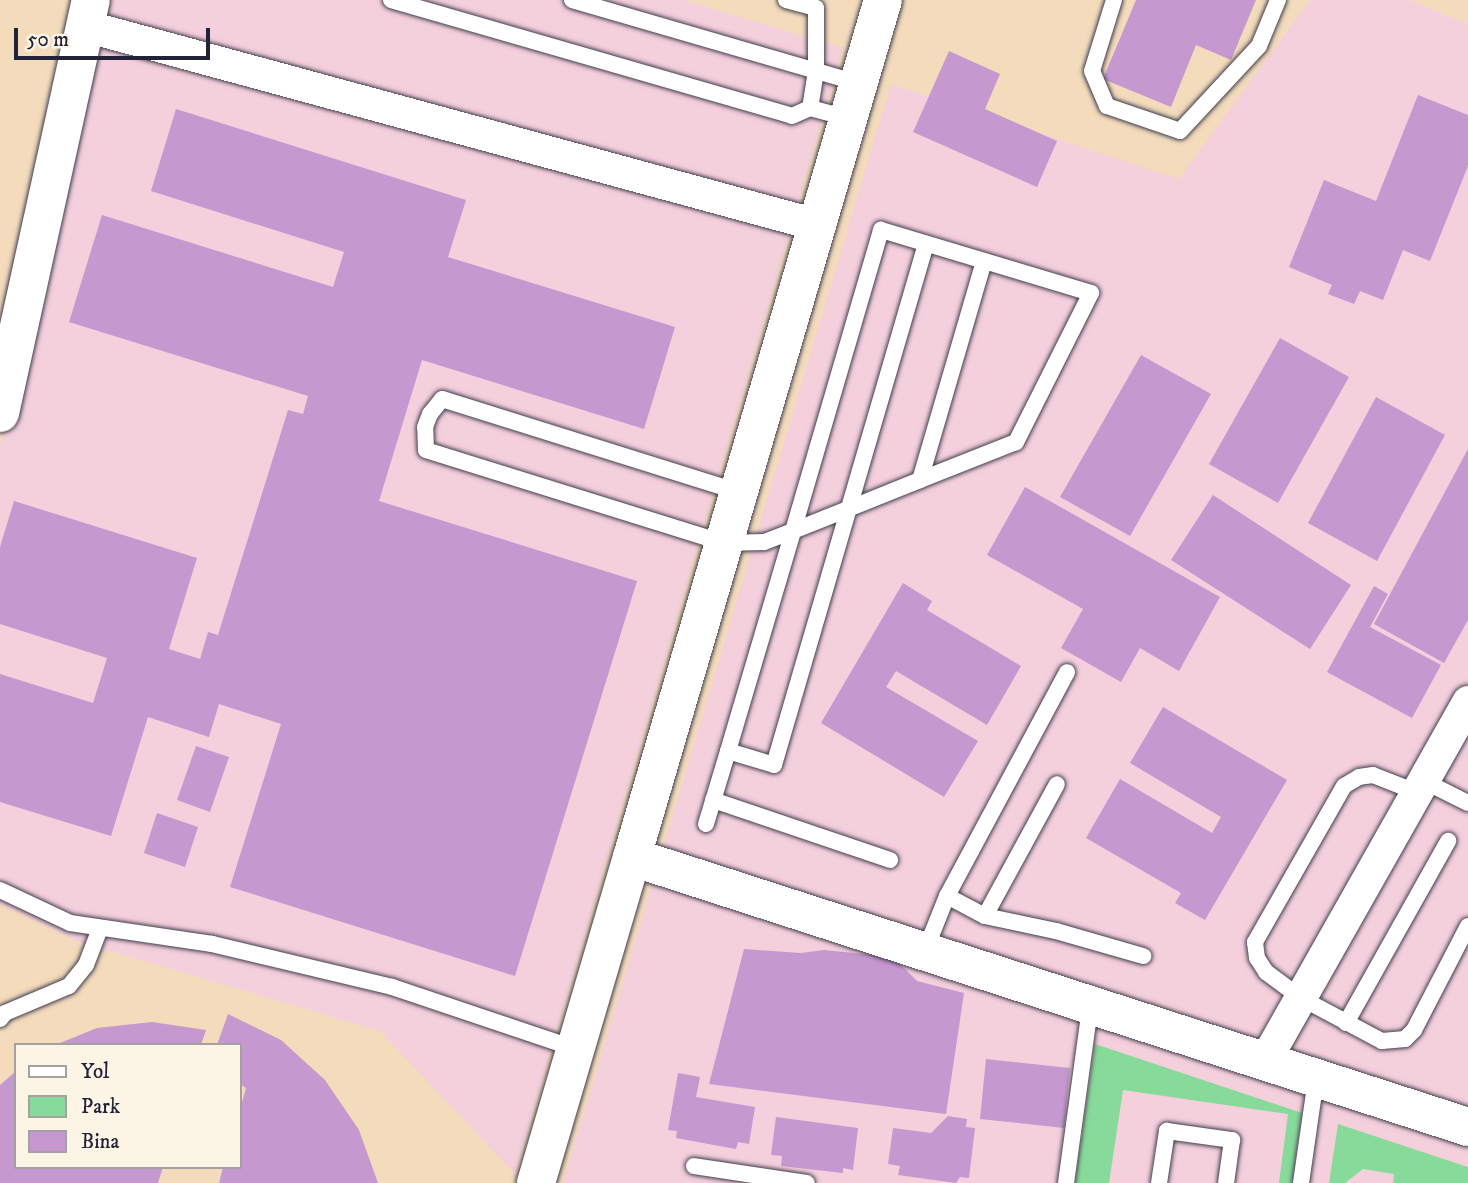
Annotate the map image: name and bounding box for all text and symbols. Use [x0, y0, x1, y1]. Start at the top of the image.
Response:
scale bar [18, 14, 214, 58]
text: 50 m [27, 27, 69, 53]
legend [14, 1043, 242, 1169]
text: Yol [81, 1059, 109, 1085]
text: Park [81, 1094, 120, 1120]
text: Bina [81, 1129, 120, 1155]

